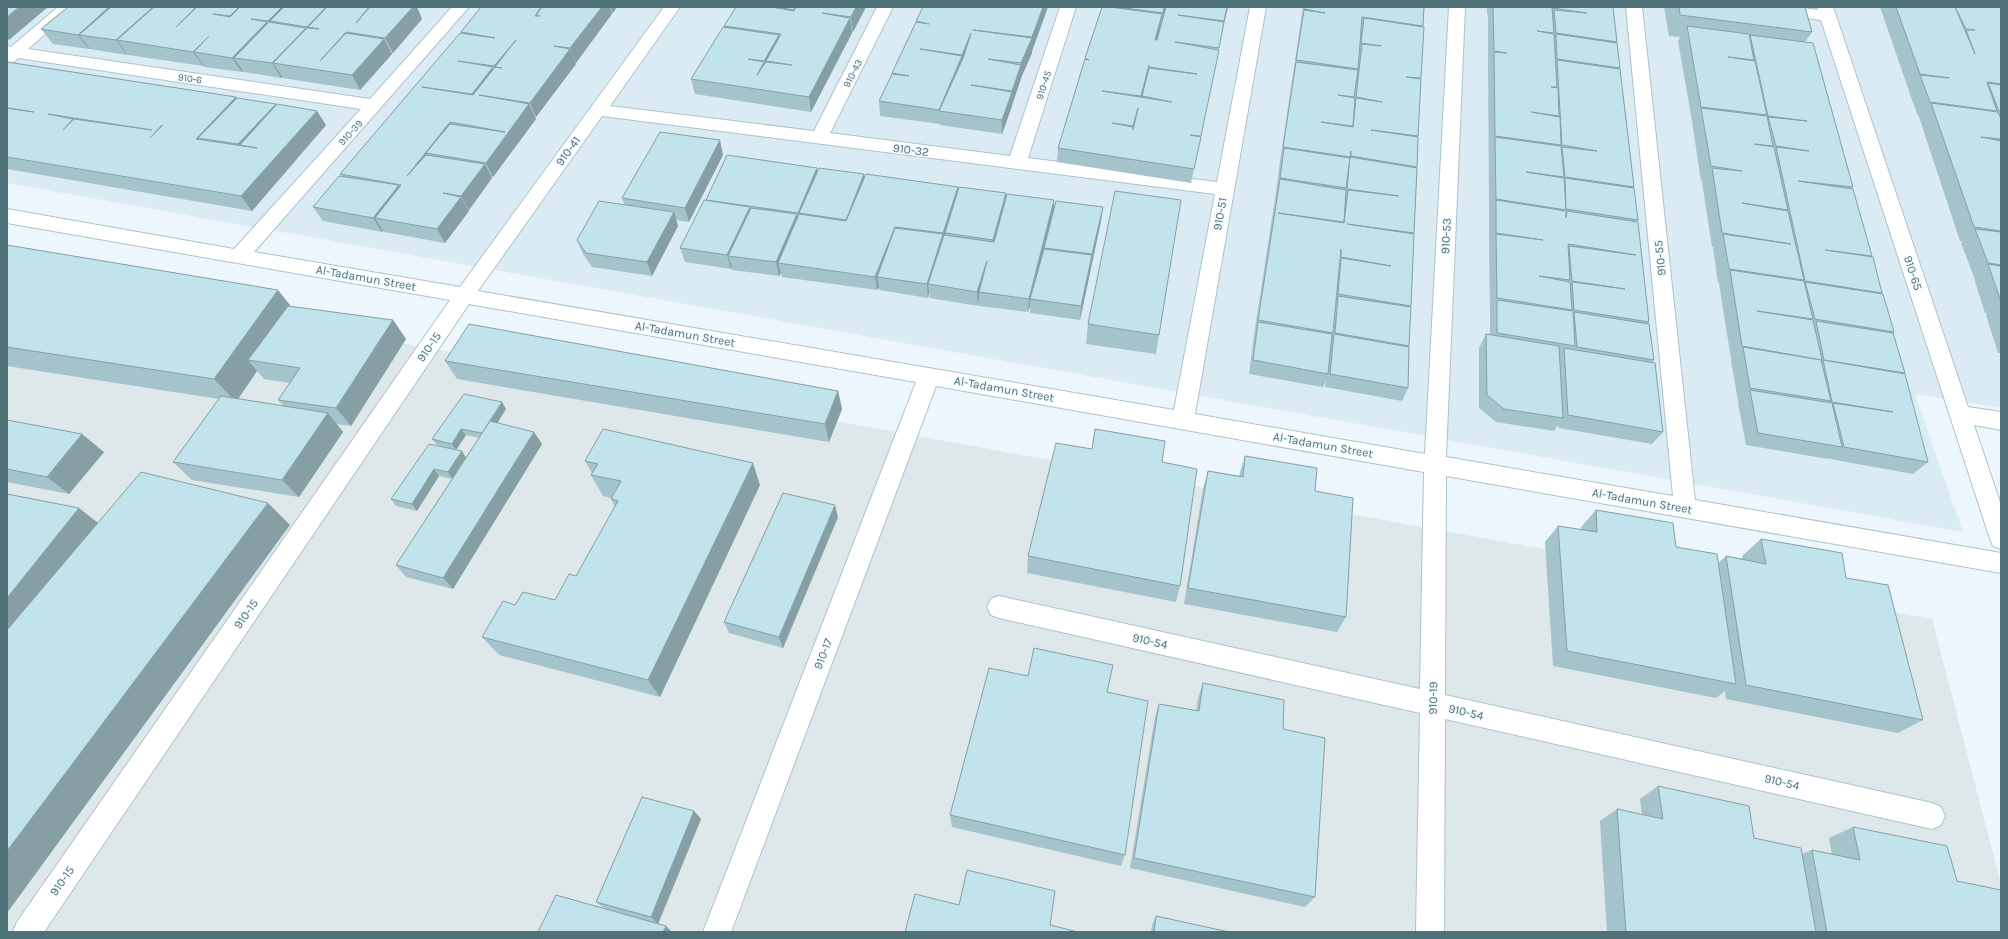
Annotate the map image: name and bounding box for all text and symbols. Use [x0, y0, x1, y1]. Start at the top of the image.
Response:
street label: 910-43 [841, 57, 865, 90]
street label: 910-45 [1034, 69, 1054, 101]
street label: 910-6 [177, 71, 203, 87]
street label: 910-39 [336, 117, 365, 148]
street label: 910-41 [553, 134, 583, 168]
street label: 910-32 [892, 141, 930, 159]
street label: 910-51 [1210, 197, 1230, 231]
street label: 910-53 [1438, 218, 1454, 254]
street label: 910-55 [1651, 239, 1669, 277]
street label: 910-65 [1901, 254, 1925, 292]
street label: Al-Tadamun Street [315, 262, 418, 294]
street label: Al-Tadamun Street [634, 318, 737, 350]
street label: 910-15 [414, 329, 444, 365]
street label: Al-Tadamun Street [953, 373, 1056, 405]
street label: Al-Tadamun Street [1272, 429, 1375, 461]
street label: Al-Tadamun Street [1591, 485, 1694, 517]
street label: 910-15 [231, 596, 261, 632]
street label: 910-54 [1131, 630, 1169, 652]
street label: 910-17 [811, 636, 835, 671]
street label: 910-19 [1426, 681, 1440, 715]
street label: 910-54 [1447, 701, 1485, 723]
street label: 910-54 [1763, 771, 1801, 793]
street label: 910-15 [47, 863, 77, 899]

